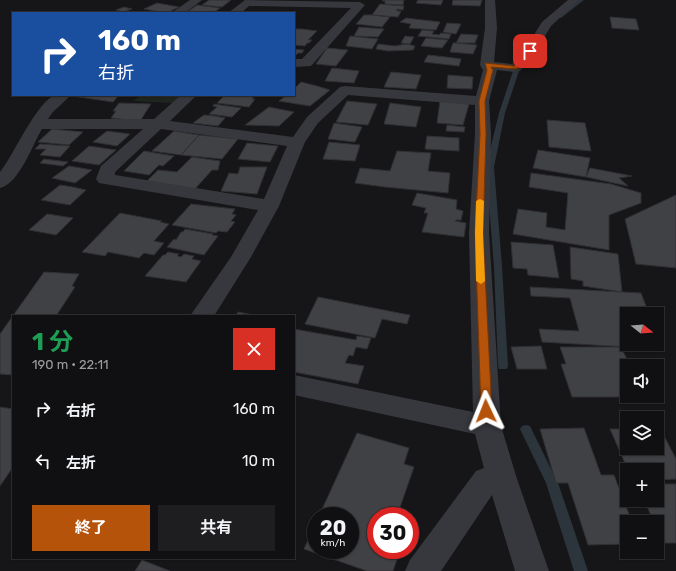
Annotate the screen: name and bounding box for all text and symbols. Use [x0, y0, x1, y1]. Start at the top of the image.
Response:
text: 160 m [98, 24, 181, 57]
icon: right [32, 28, 84, 80]
pin [513, 34, 547, 68]
icon: arrive [519, 40, 541, 62]
text: 右折 [98, 62, 134, 84]
north arrow [620, 307, 664, 351]
map controls [620, 307, 664, 559]
text: 1 分 [32, 328, 73, 356]
button: close [233, 328, 275, 370]
text: 190 m · 22:11 [32, 357, 109, 372]
button: sound [620, 359, 664, 403]
position arrow [465, 390, 507, 432]
icon: right [32, 398, 54, 420]
text: 160 m [233, 400, 275, 418]
text: 右折 [66, 402, 96, 420]
button: layers [620, 411, 664, 455]
icon: left [32, 450, 54, 472]
text: 10 m [242, 452, 275, 470]
text: 左折 [66, 454, 96, 472]
button: + [620, 463, 664, 507]
button: 終了 [32, 505, 150, 551]
button: 共有 [158, 505, 275, 551]
speed limit sign: 30 [367, 507, 419, 559]
button: − [620, 515, 664, 559]
text: 20 [320, 516, 346, 540]
text: km/h [321, 537, 345, 549]

